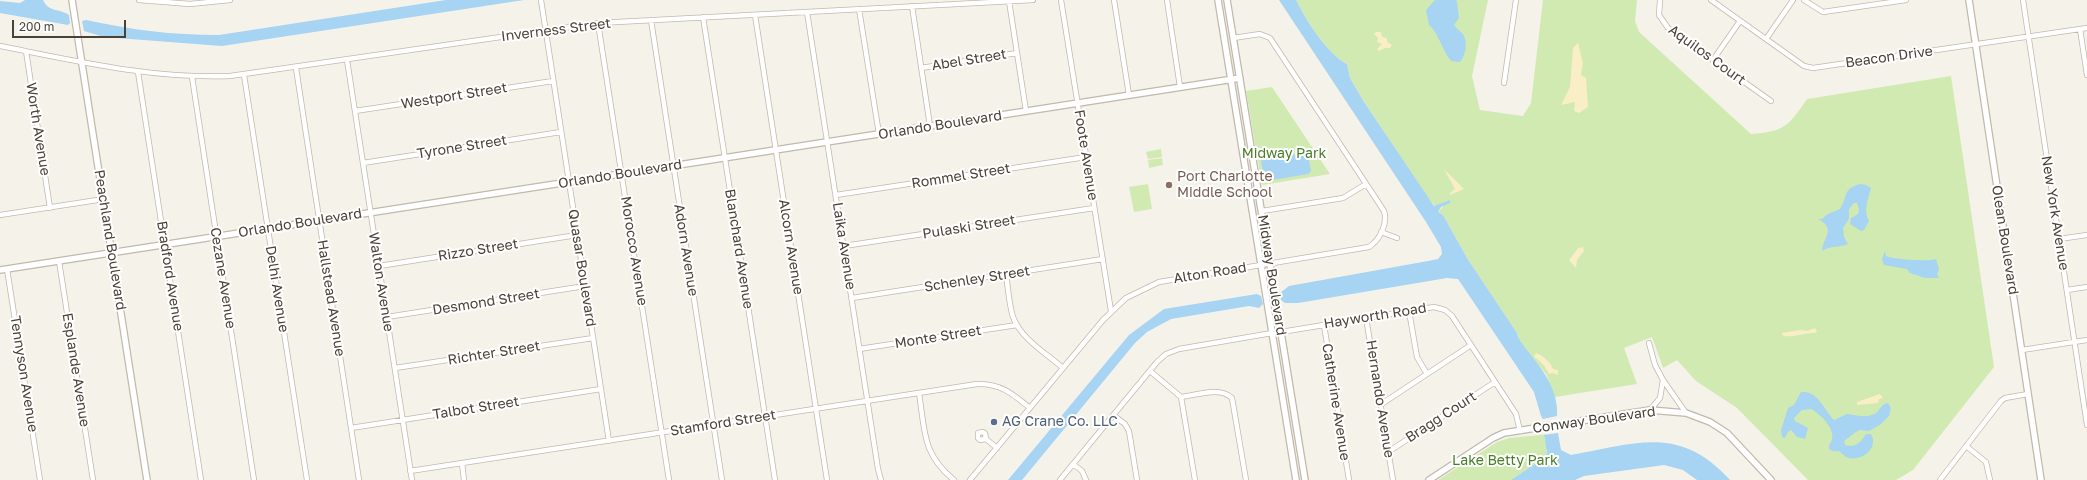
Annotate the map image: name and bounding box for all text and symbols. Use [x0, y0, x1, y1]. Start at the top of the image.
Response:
scale bar [14, 12, 128, 38]
street label: Inverness Street [500, 15, 612, 45]
text: 200 m [19, 19, 54, 34]
street label: Aquilos Court [1665, 21, 1749, 89]
street label: Beacon Drive [1844, 43, 1934, 71]
street label: Abel Street [930, 46, 1008, 74]
street label: Westport Street [400, 79, 508, 113]
street label: Worth Avenue [22, 81, 54, 177]
street label: Orlando Boulevard [877, 107, 1003, 143]
street label: Foote Avenue [1071, 108, 1101, 202]
street label: Tyrone Street [416, 132, 508, 162]
park label: Midway Park [1242, 146, 1326, 162]
street label: New York Avenue [2038, 154, 2072, 272]
street label: Orlando Boulevard [557, 156, 683, 192]
street label: Rommel Street [910, 160, 1012, 192]
street label: Peachland Boulevard [91, 169, 129, 311]
place label: Port Charlotte Middle School [1177, 169, 1273, 202]
marker: Port Charlotte Middle School [1164, 180, 1174, 190]
street label: Olean Boulevard [1988, 184, 2022, 296]
street label: Blanchard Avenue [721, 188, 757, 310]
street label: Morocco Avenue [617, 195, 651, 307]
street label: Alcorn Avenue [775, 198, 807, 296]
street label: Laika Avenue [829, 201, 859, 291]
street label: Adorn Avenue [670, 203, 702, 297]
street label: Orlando Boulevard [237, 205, 363, 241]
street label: Quasar Boulevard [564, 208, 600, 328]
street label: Pulaski Street [921, 211, 1017, 243]
street label: Midway Boulevard [1254, 213, 1290, 337]
street label: Bradford Avenue [153, 220, 187, 332]
street label: Cezane Avenue [207, 226, 239, 330]
street label: Walton Avenue [365, 231, 397, 333]
street label: Rizzo Street [437, 235, 519, 265]
street label: Hallstead Avenue [313, 238, 349, 358]
street label: Delhi Avenue [262, 244, 292, 334]
street label: Alton Road [1172, 259, 1248, 287]
street label: Schenley Street [923, 262, 1031, 296]
street label: Desmond Street [431, 285, 541, 319]
street label: Hayworth Road [1322, 300, 1428, 332]
street label: Esplande Avenue [59, 312, 93, 428]
street label: Tennyson Avenue [6, 315, 42, 433]
street label: Monte Street [893, 322, 983, 352]
street label: Richter Street [447, 337, 541, 369]
street label: Hernando Avenue [1362, 339, 1398, 459]
street label: Catherine Avenue [1318, 342, 1354, 462]
street label: Bragg Court [1402, 388, 1480, 446]
street label: Talbot Street [432, 393, 520, 423]
street label: Conway Boulevard [1531, 403, 1657, 437]
street label: Stamford Street [669, 406, 777, 440]
place label: AG Crane Co. LLC [1002, 414, 1118, 430]
marker: AG Crane Co. LLC [989, 417, 999, 427]
park label: Lake Betty Park [1452, 453, 1558, 469]

